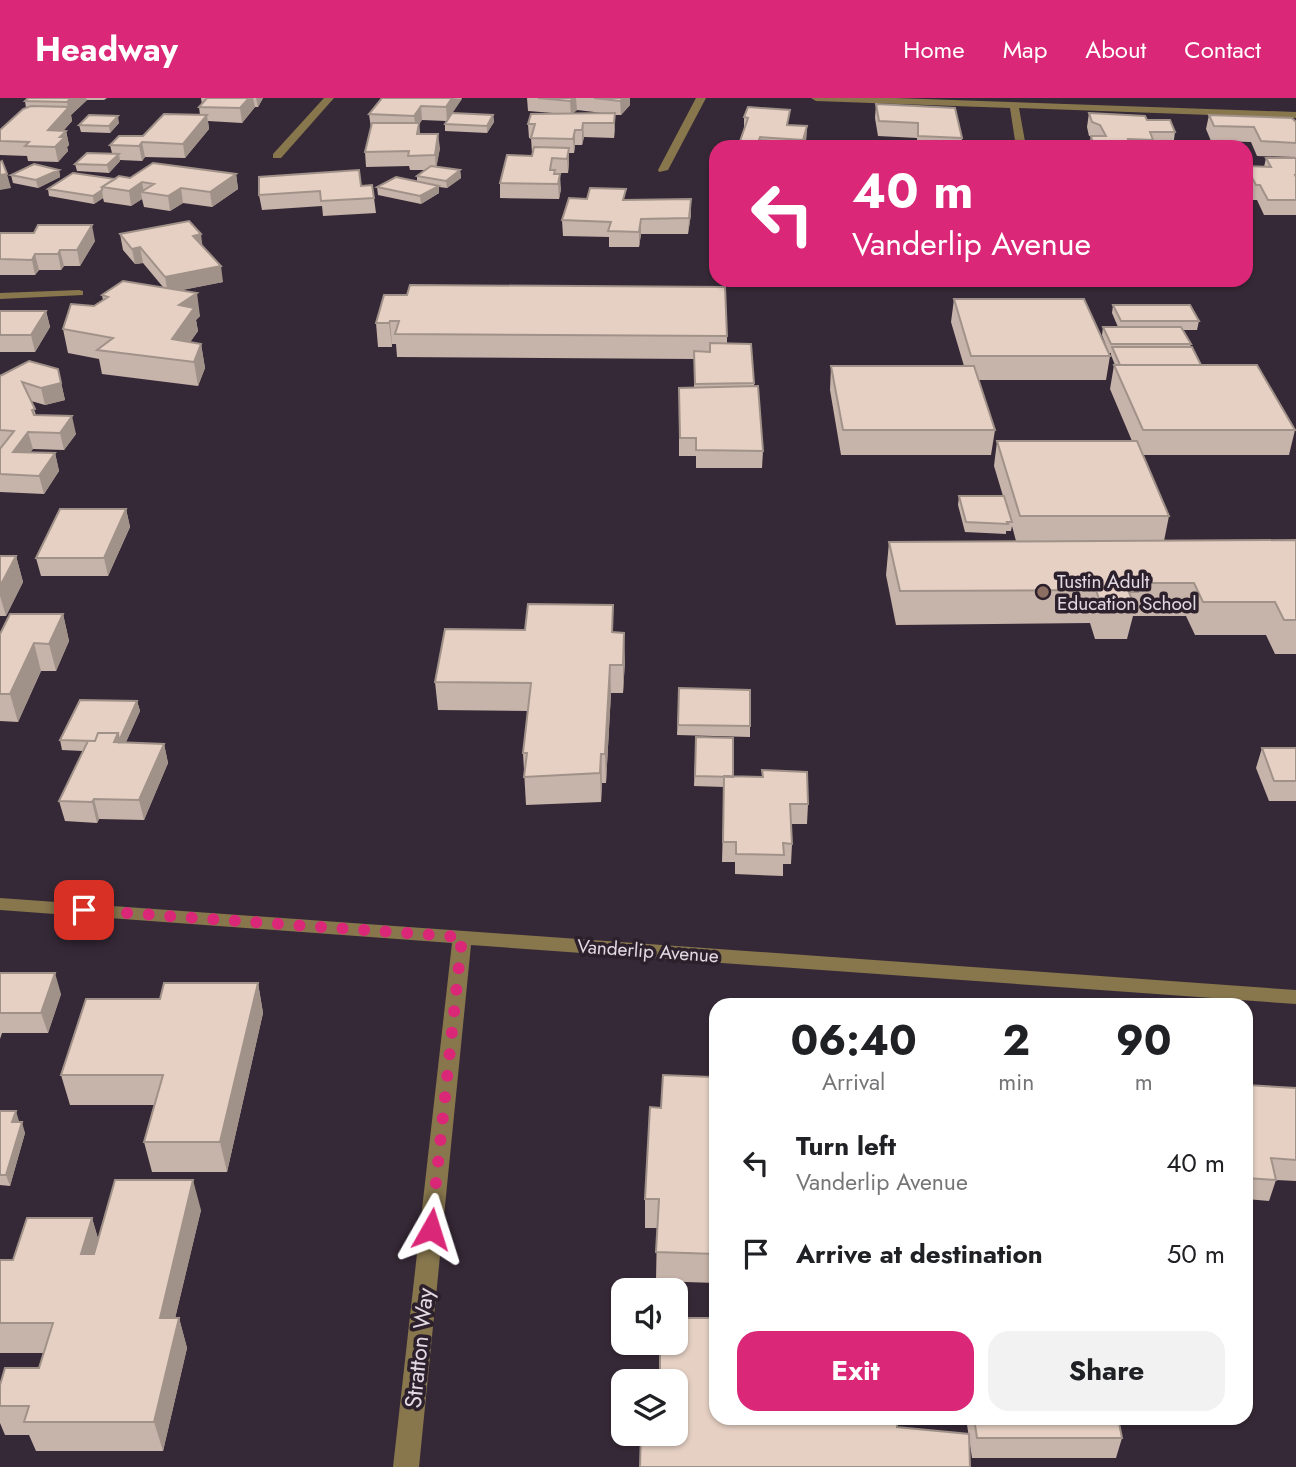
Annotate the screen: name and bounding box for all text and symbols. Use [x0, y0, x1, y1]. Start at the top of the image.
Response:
text: Headway [35, 26, 178, 73]
text: Home [903, 32, 965, 67]
text: Map [1003, 32, 1047, 67]
text: About [1085, 32, 1146, 67]
text: Contact [1184, 32, 1261, 67]
text: 40 m [852, 156, 974, 226]
icon: left [737, 168, 828, 259]
text: Vanderlip Avenue [852, 221, 1091, 267]
place label: Tustin Adult Education School [1057, 568, 1197, 617]
marker: Tustin Adult Education School [1035, 584, 1051, 600]
pin [54, 880, 114, 940]
icon: arrive [65, 891, 103, 929]
street label: Vanderlip Avenue [576, 933, 720, 969]
text: 06:40 [790, 1010, 917, 1071]
text: 2 [1003, 1010, 1030, 1071]
text: 90 [1116, 1010, 1172, 1071]
text: Arrival [822, 1065, 885, 1099]
text: min [998, 1065, 1034, 1099]
text: m [1135, 1065, 1153, 1099]
text: Turn left [796, 1127, 896, 1165]
icon: left [737, 1144, 775, 1182]
text: 40 m [1166, 1144, 1225, 1182]
text: Vanderlip Avenue [796, 1165, 968, 1199]
position arrow [394, 1192, 468, 1266]
icon: arrive [737, 1235, 775, 1273]
text: Arrive at destination [796, 1235, 1043, 1273]
text: 50 m [1167, 1235, 1225, 1273]
map controls [611, 1278, 688, 1446]
button: sound [611, 1278, 688, 1355]
street label: Stratton Way [396, 1285, 442, 1410]
button: Exit [737, 1331, 974, 1411]
button: Share [988, 1331, 1225, 1411]
button: layers [611, 1369, 688, 1446]

